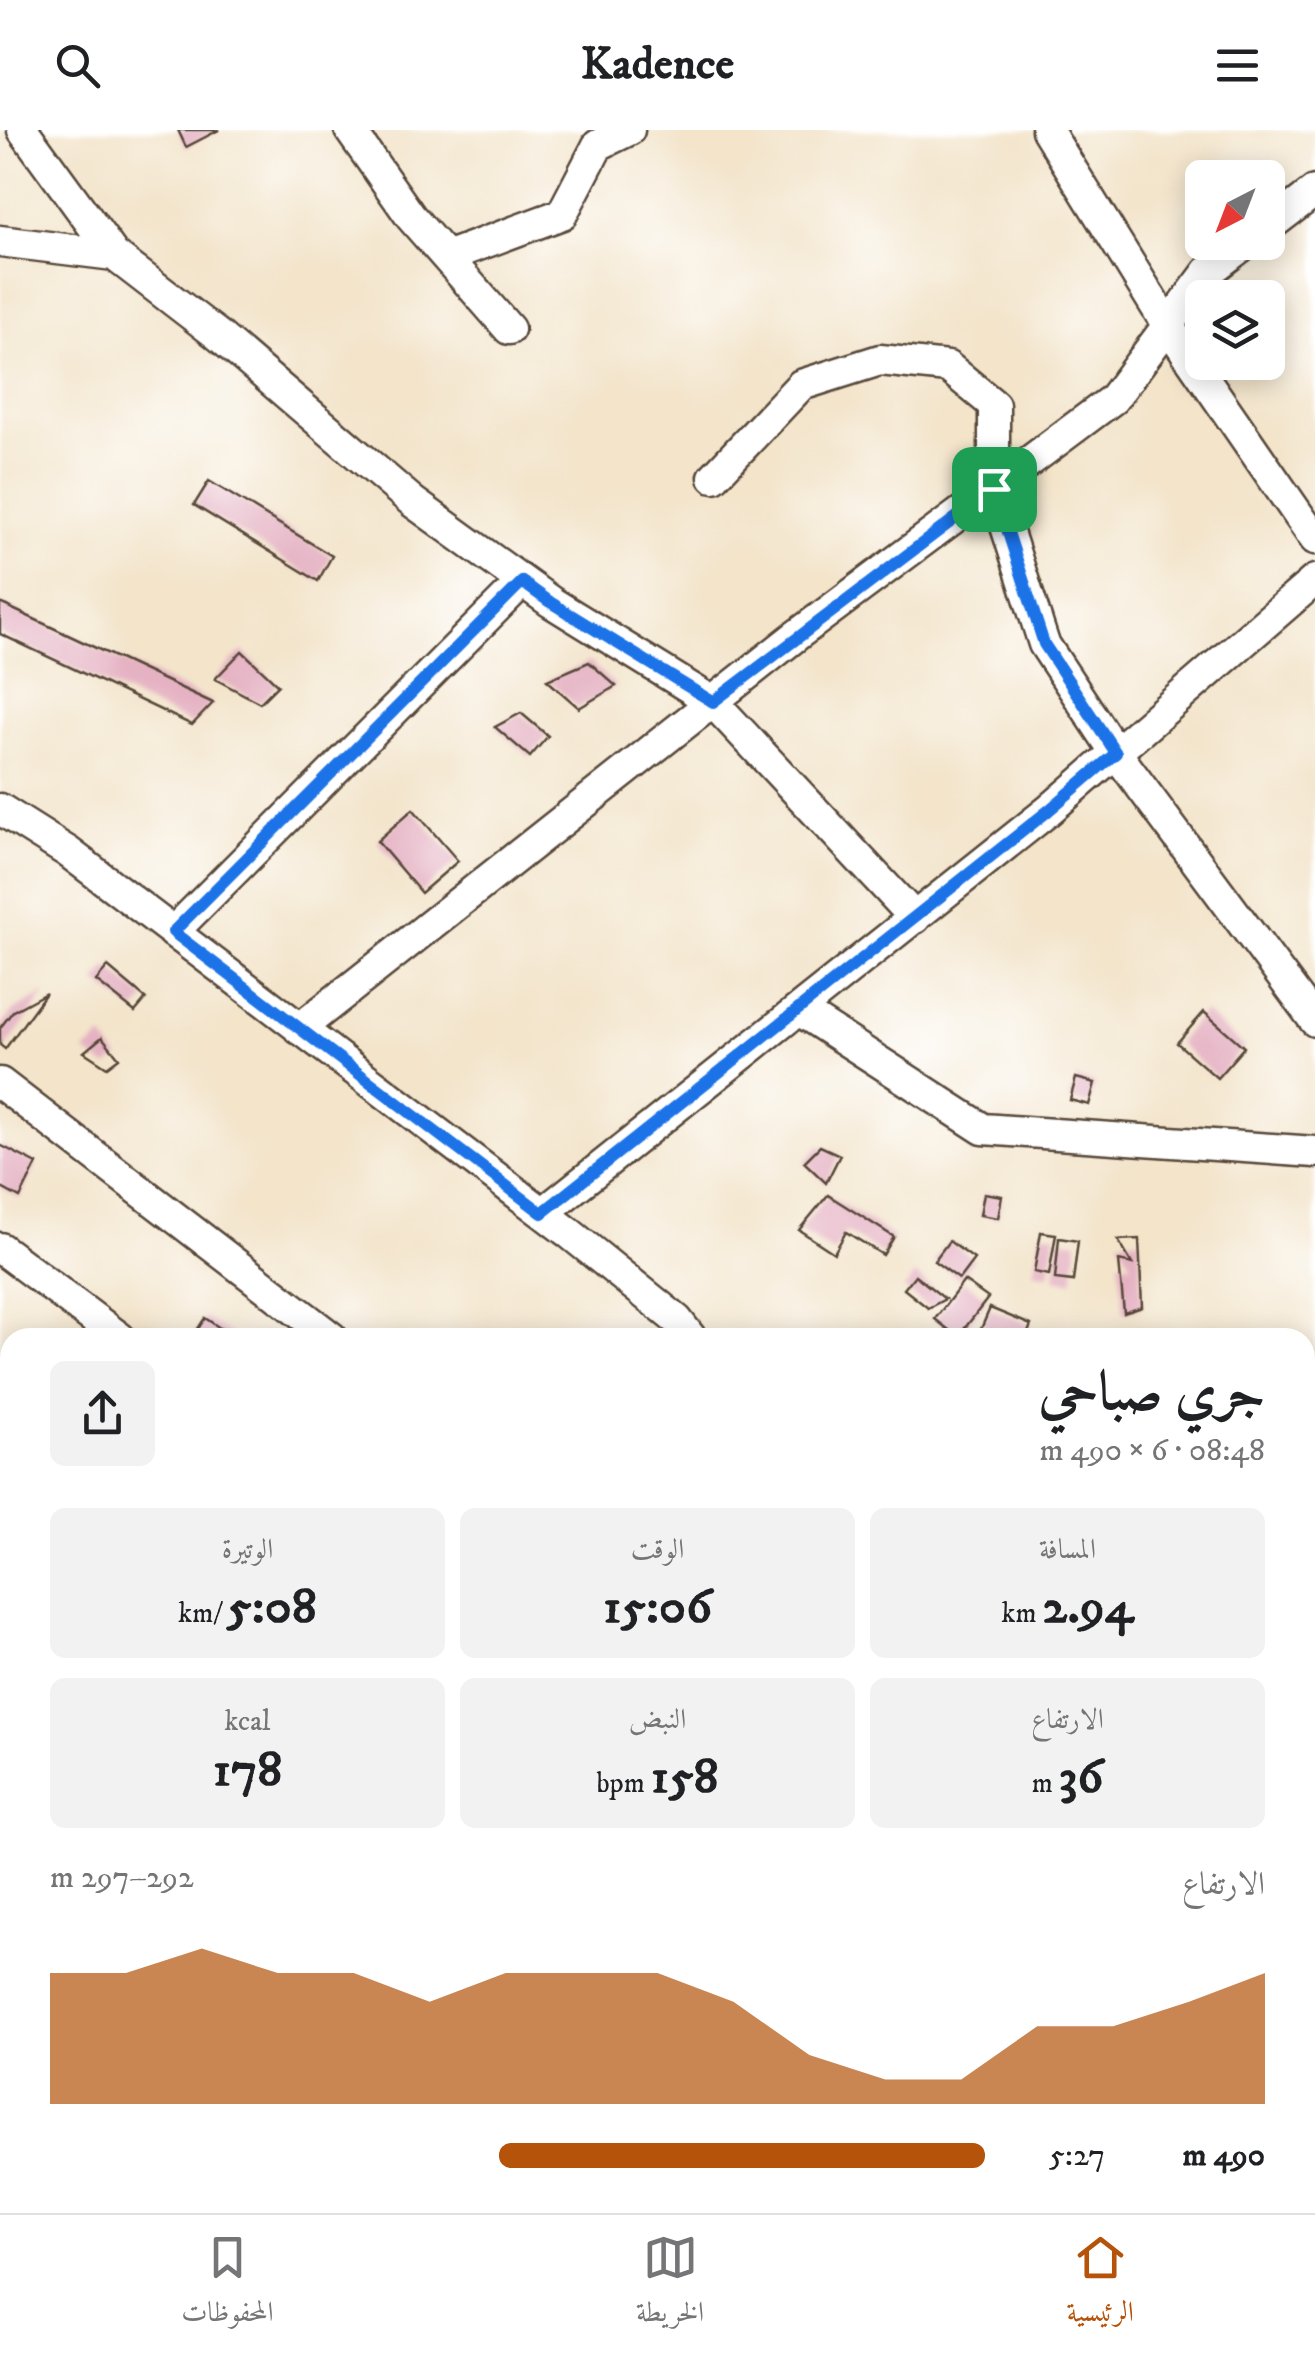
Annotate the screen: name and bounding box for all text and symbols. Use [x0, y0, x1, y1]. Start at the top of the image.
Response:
text: Kadence [581, 37, 734, 93]
icon: search [50, 38, 105, 93]
icon: menu [1210, 38, 1265, 93]
north arrow [1185, 160, 1285, 260]
map controls [1185, 160, 1285, 380]
button: layers [1185, 280, 1285, 380]
pin [952, 447, 1037, 532]
icon: arrive [967, 462, 1022, 517]
text: جري صباحي [1038, 1359, 1265, 1428]
button: share [50, 1361, 155, 1466]
text: 08:48 · 6 × 490 m [1039, 1431, 1265, 1471]
text: الوتيرة [222, 1532, 273, 1567]
text: الوقت [631, 1532, 684, 1567]
text: المسافة [1039, 1532, 1096, 1567]
text: 5:08 [227, 1576, 317, 1639]
text: 15:06 [603, 1576, 712, 1639]
text: 2.94 [1043, 1576, 1133, 1639]
text: /km [178, 1596, 227, 1631]
text: km [1002, 1596, 1043, 1631]
text: النبض [629, 1702, 686, 1737]
text: الارتفاع [1031, 1702, 1104, 1737]
text: kcal [225, 1704, 270, 1739]
text: 178 [213, 1739, 282, 1802]
text: 158 [651, 1746, 719, 1809]
text: 36 [1059, 1746, 1103, 1809]
text: bpm [596, 1766, 651, 1801]
text: m [1032, 1766, 1059, 1801]
text: 292–297 m [50, 1858, 194, 1898]
text: الارتفاع [1182, 1865, 1265, 1905]
text: 5:27 [1049, 2136, 1105, 2176]
text: 490 m [1182, 2136, 1265, 2176]
tab: المحفوظات [181, 2230, 274, 2339]
tab: الخريطة [636, 2230, 704, 2339]
tab: الرئيسية [1067, 2230, 1134, 2339]

